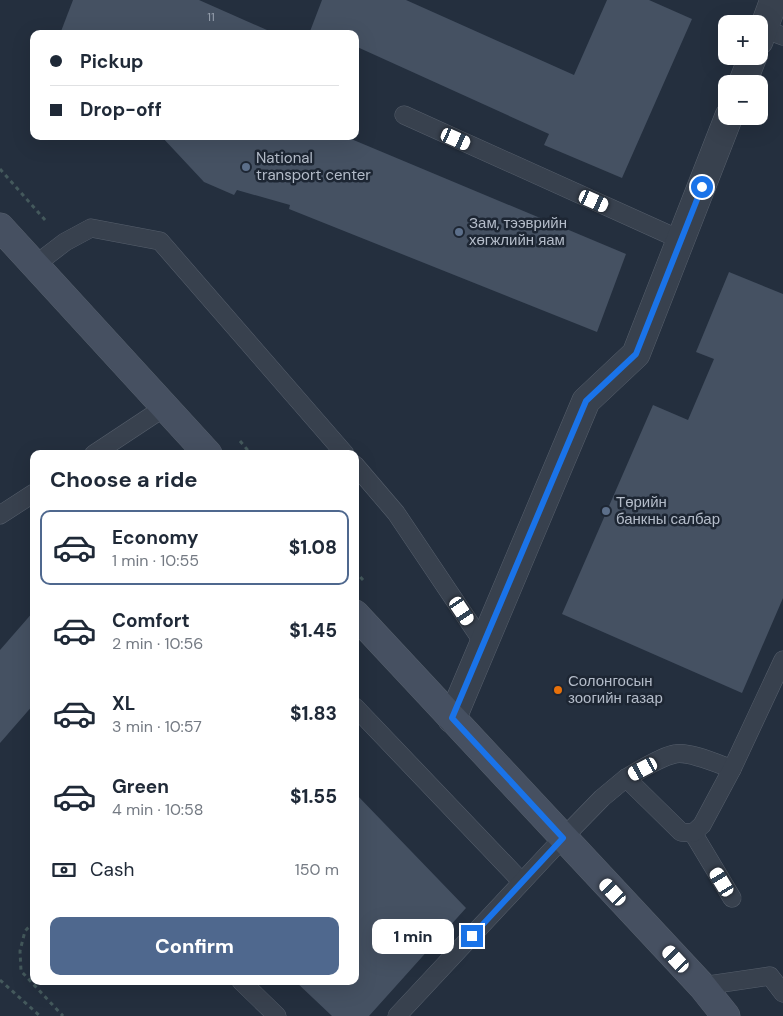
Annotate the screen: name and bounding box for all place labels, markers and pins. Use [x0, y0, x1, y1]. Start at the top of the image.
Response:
place label: National transport center [256, 148, 371, 185]
marker: National transport center [240, 161, 252, 173]
place label: Зам, тээврийн хөгжлийн яам [469, 213, 567, 250]
marker: Зам, тээврийн хөгжлийн яам [453, 226, 465, 238]
place label: Төрийн банкны салбар [616, 492, 720, 529]
marker: Төрийн банкны салбар [600, 505, 612, 517]
place label: Солонгосын зоогийн газар [568, 671, 663, 708]
marker: Солонгосын зоогийн газар [552, 684, 564, 696]

